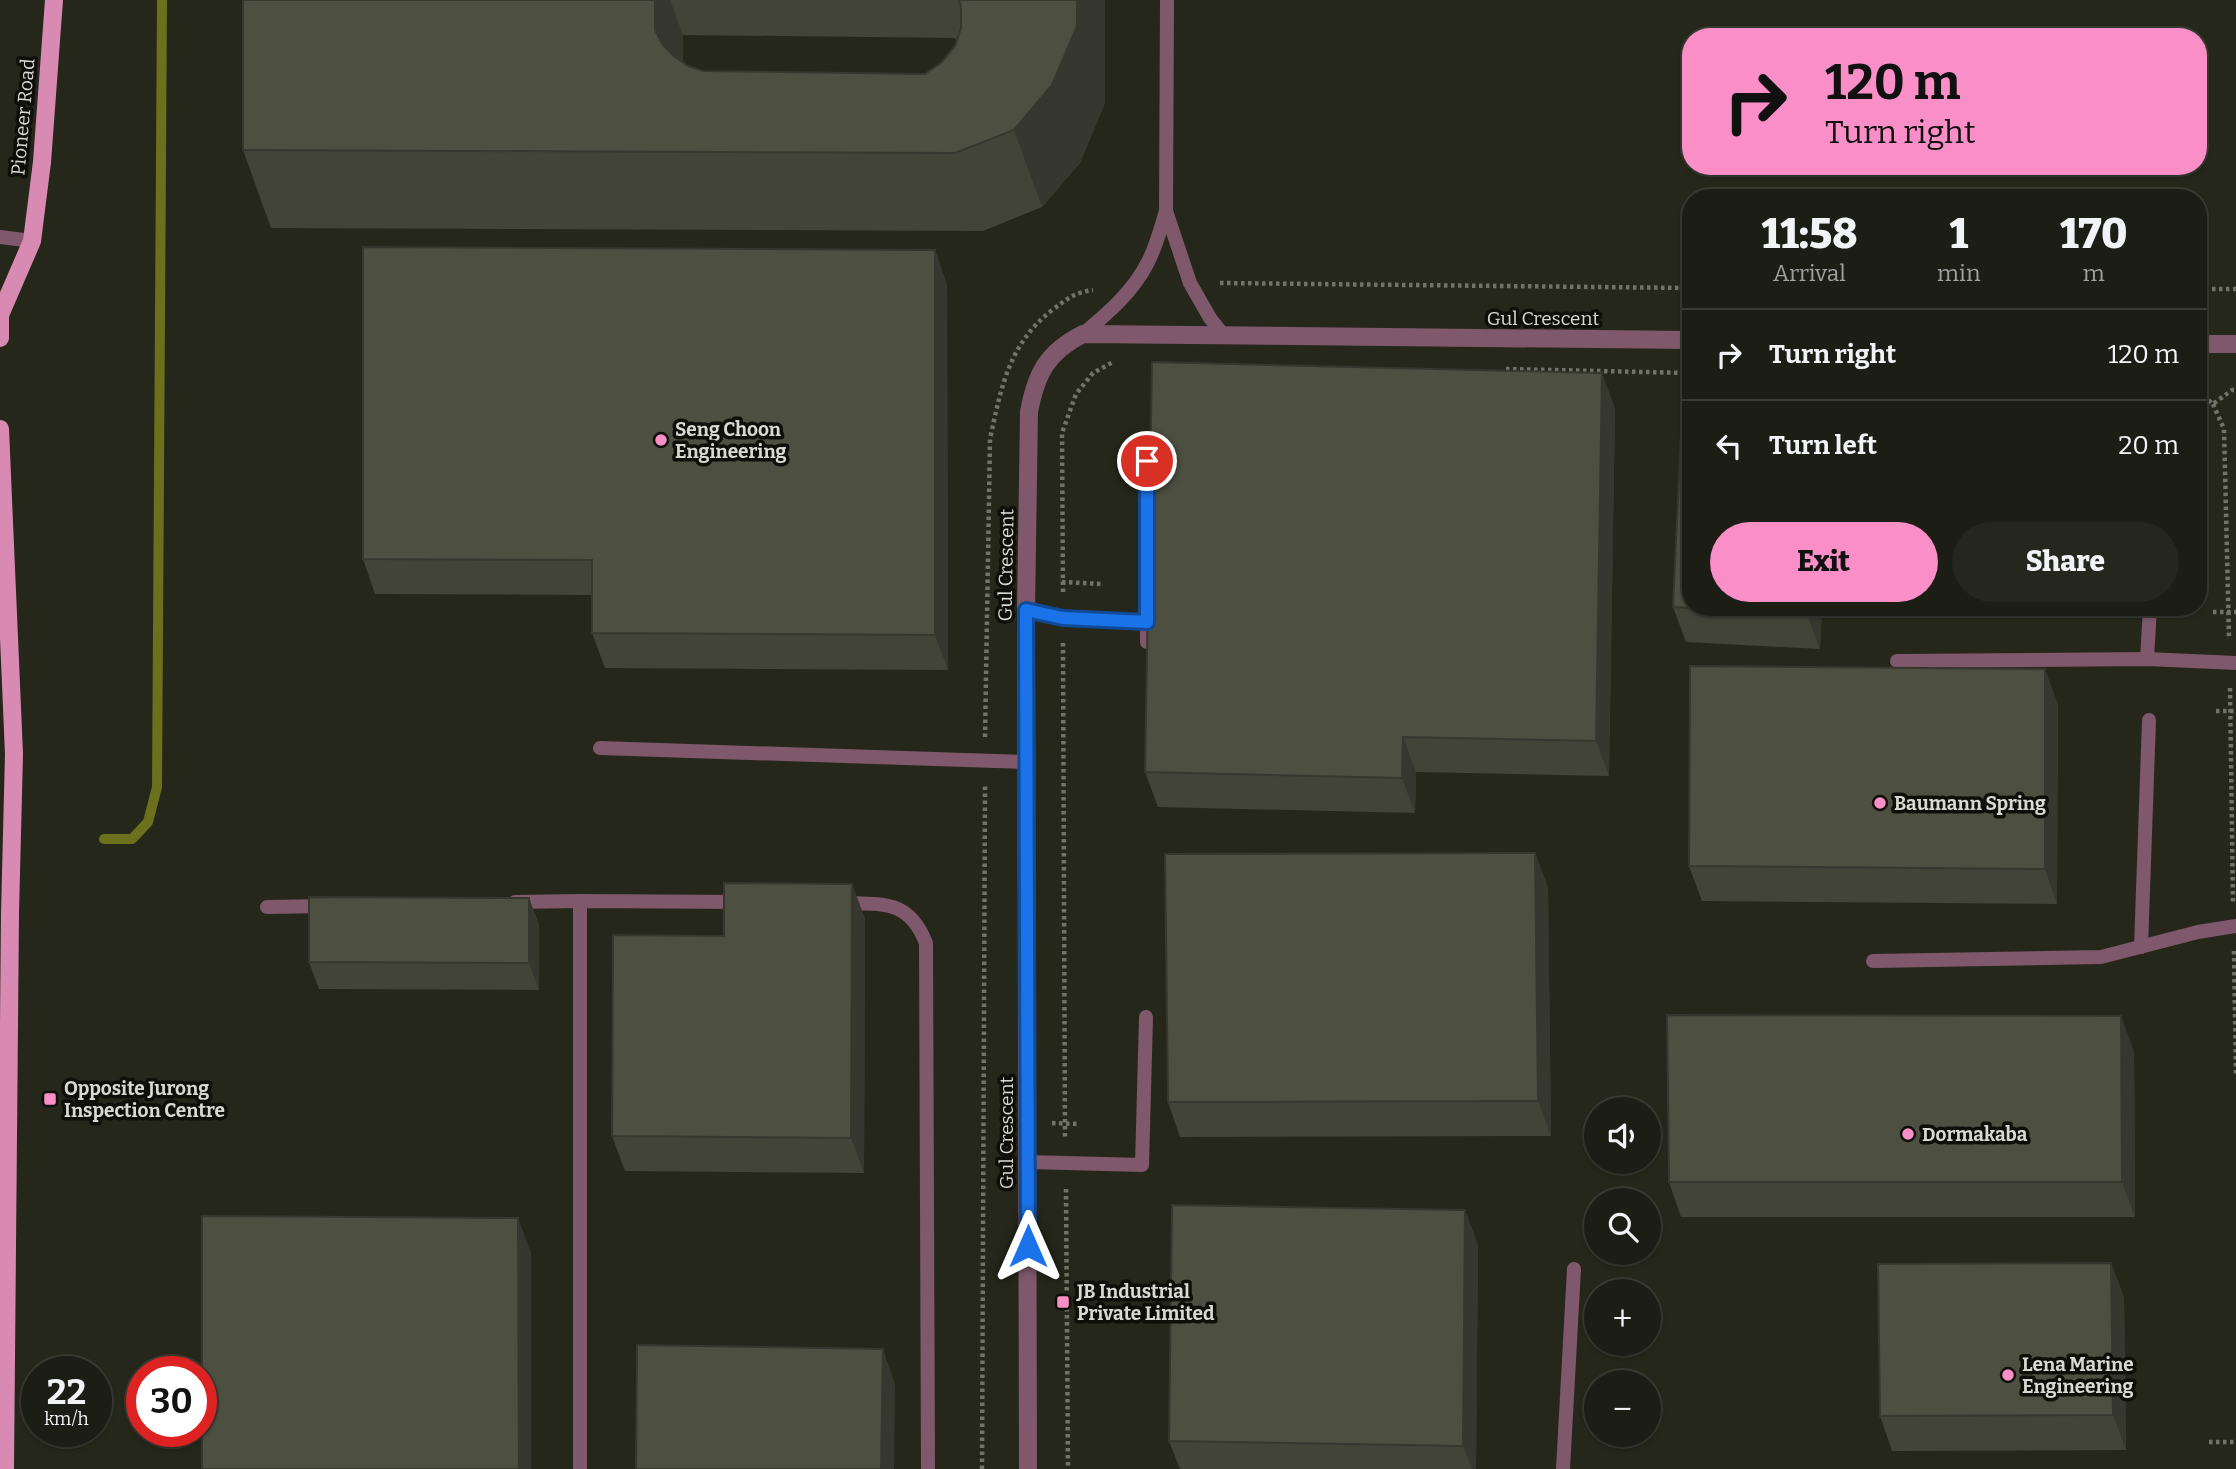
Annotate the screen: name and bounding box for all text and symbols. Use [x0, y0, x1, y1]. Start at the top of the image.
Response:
text: 120 m [1825, 53, 1960, 112]
icon: right [1710, 56, 1801, 147]
street label: Pioneer Road [6, 58, 40, 176]
text: Turn right [1825, 113, 1976, 151]
text: 11:58 [1762, 209, 1858, 259]
text: 1 [1949, 209, 1968, 259]
text: 170 [2060, 209, 2127, 259]
text: Arrival [1773, 259, 1846, 287]
text: min [1937, 259, 1980, 287]
text: m [2083, 259, 2105, 287]
street label: Gul Crescent [1487, 307, 1599, 330]
icon: right [1710, 336, 1748, 374]
text: Turn right [1769, 339, 1896, 370]
text: 120 m [2108, 339, 2179, 370]
place label: Seng Choon Engineering [675, 418, 787, 463]
icon: left [1710, 427, 1748, 465]
text: Turn left [1769, 430, 1877, 461]
text: 20 m [2118, 430, 2179, 461]
pin [1117, 431, 1177, 491]
marker: Seng Choon Engineering [653, 432, 669, 448]
icon: arrive [1128, 442, 1166, 480]
street label: Gul Crescent [994, 508, 1018, 622]
button: Exit [1710, 522, 1938, 602]
button: Share [1952, 522, 2179, 602]
place label: Baumann Spring [1894, 792, 2046, 815]
marker: Baumann Spring [1872, 795, 1888, 811]
place label: Opposite Jurong Inspection Centre [64, 1077, 225, 1122]
street label: Gul Crescent [995, 1077, 1018, 1189]
marker: Opposite Jurong Inspection Centre [42, 1091, 58, 1107]
map controls [1584, 1097, 1661, 1447]
button: sound [1584, 1097, 1661, 1174]
place label: Dormakaba [1922, 1123, 2028, 1146]
marker: Dormakaba [1900, 1126, 1916, 1142]
button: search [1584, 1188, 1661, 1265]
position arrow [991, 1209, 1065, 1283]
button: + [1584, 1279, 1661, 1356]
place label: JB Industrial Private Limited [1076, 1280, 1215, 1325]
marker: JB Industrial Private Limited [1055, 1294, 1071, 1310]
place label: Lena Marine Engineering [2022, 1353, 2134, 1398]
speed limit sign: 30 [126, 1356, 217, 1447]
marker: Lena Marine Engineering [2000, 1367, 2016, 1383]
button: − [1584, 1370, 1661, 1447]
text: 22 [47, 1371, 86, 1413]
text: km/h [44, 1408, 89, 1430]

